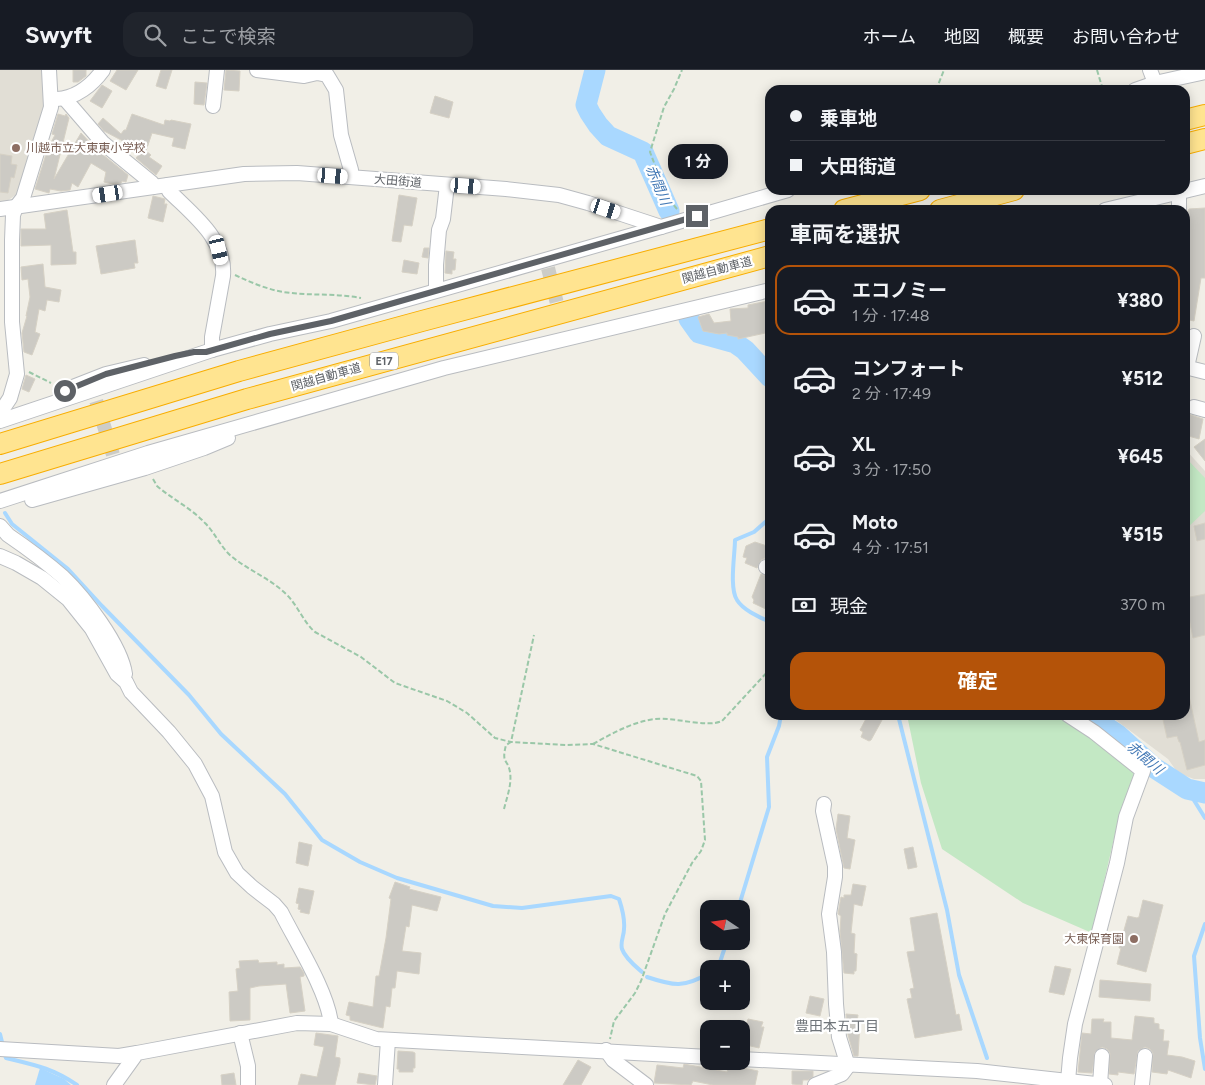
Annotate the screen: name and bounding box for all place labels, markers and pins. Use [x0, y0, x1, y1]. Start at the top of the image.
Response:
place label: 川越市立大東東小学校 [26, 141, 146, 155]
marker: 川越市立大東東小学校 [10, 142, 22, 154]
place label: 大東保育園 [1064, 932, 1124, 946]
marker: 大東保育園 [1128, 933, 1140, 945]

